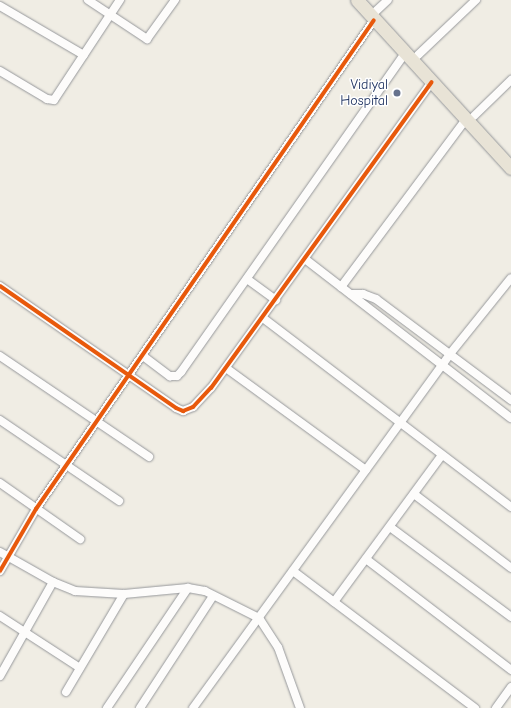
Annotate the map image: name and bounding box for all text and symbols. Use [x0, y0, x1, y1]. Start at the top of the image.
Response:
place label: Vidiyal Hospital [340, 77, 388, 110]
marker: Vidiyal Hospital [391, 87, 403, 99]

